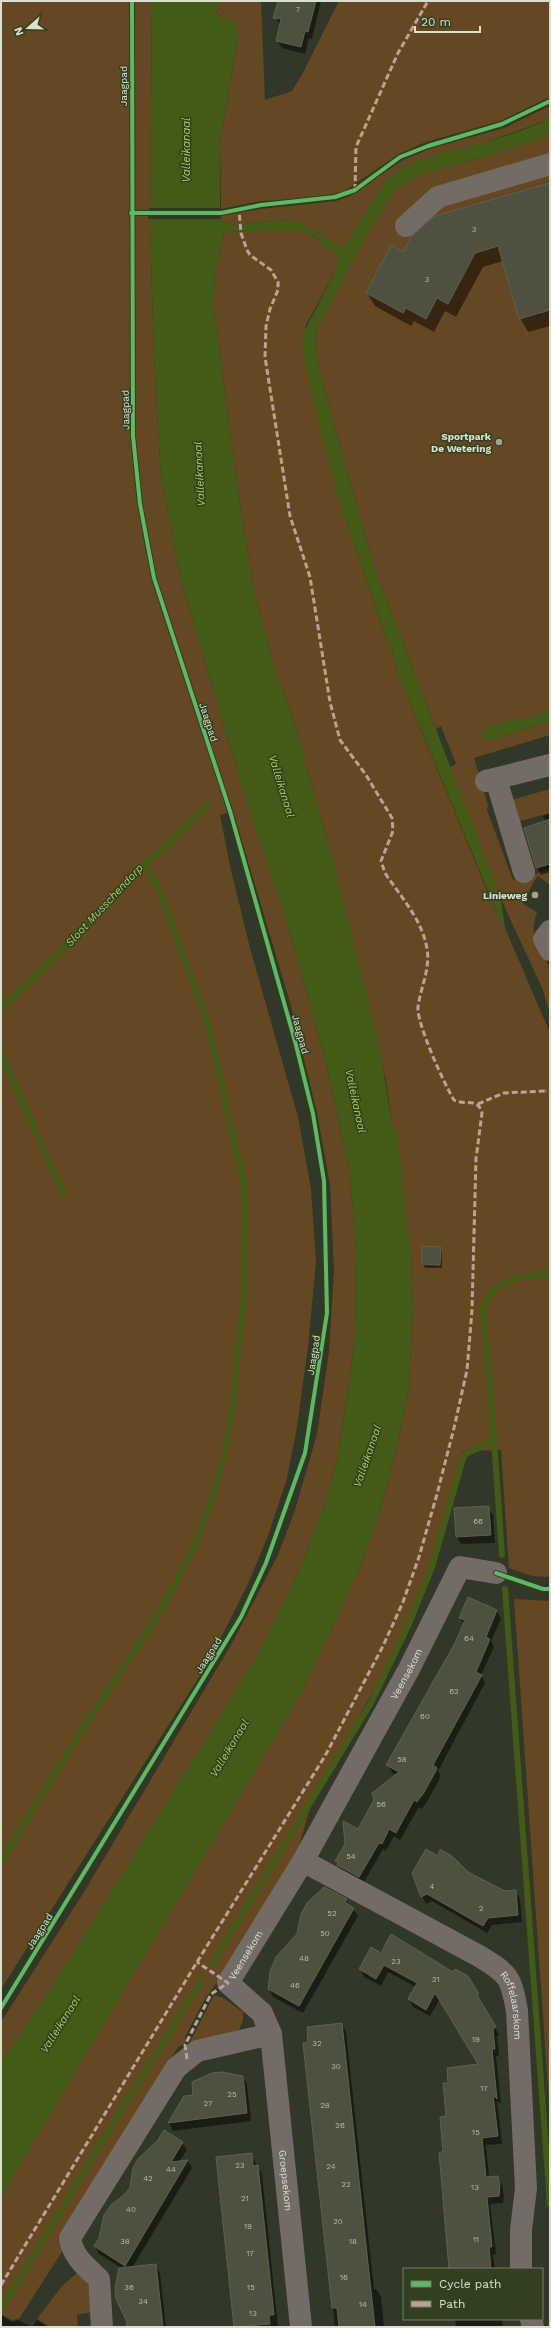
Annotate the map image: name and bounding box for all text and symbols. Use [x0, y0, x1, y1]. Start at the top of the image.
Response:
house number: 7 [296, 5, 301, 14]
north arrow [8, 8, 48, 48]
scale bar [415, 8, 480, 34]
text: 20 m [421, 15, 451, 29]
text: N [12, 25, 27, 37]
street label: Jaagpad [118, 66, 129, 106]
water label: Valleikanaal [180, 117, 193, 182]
house number: 3 [472, 225, 477, 234]
house number: 3 [425, 275, 430, 284]
street label: Jaagpad [120, 390, 131, 430]
place label: Sportpark De Wetering [431, 431, 492, 454]
marker: Sportpark De Wetering [494, 437, 504, 447]
water label: Valleikanaal [191, 441, 208, 507]
street label: Jaagpad [197, 701, 220, 743]
water label: Valleikanaal [266, 753, 297, 820]
water label: Sloot Musschendorp [63, 861, 146, 949]
place label: Linieweg [483, 890, 527, 901]
marker: Linieweg [530, 890, 540, 900]
street label: Jaagpad [290, 1013, 311, 1055]
water label: Valleikanaal [342, 1068, 369, 1135]
street label: Jaagpad [305, 1334, 322, 1376]
water label: Valleikanaal [351, 1423, 384, 1489]
house number: 66 [473, 1517, 483, 1526]
house number: 64 [464, 1634, 474, 1643]
street label: Jaagpad [193, 1635, 224, 1675]
street label: Veensekom [388, 1647, 424, 1701]
house number: 62 [449, 1687, 459, 1696]
house number: 60 [420, 1712, 430, 1721]
water label: Valleikanaal [207, 1717, 252, 1779]
house number: 58 [397, 1755, 407, 1764]
house number: 56 [376, 1800, 386, 1809]
house number: 54 [346, 1852, 356, 1861]
house number: 4 [430, 1882, 435, 1891]
house number: 2 [479, 1904, 484, 1913]
house number: 52 [327, 1909, 337, 1918]
street label: Jaagpad [24, 1911, 55, 1951]
street label: Veensekom [226, 1928, 265, 1982]
house number: 50 [320, 1929, 330, 1938]
house number: 48 [299, 1954, 309, 1963]
house number: 23 [391, 1957, 401, 1966]
street label: Roffelaarskom [498, 1969, 523, 2040]
house number: 21 [432, 1975, 440, 1984]
house number: 46 [290, 1981, 300, 1990]
water label: Valleikanaal [38, 1993, 83, 2055]
house number: 19 [472, 2035, 480, 2044]
house number: 32 [312, 2039, 322, 2048]
house number: 30 [331, 2062, 341, 2071]
house number: 17 [480, 2084, 488, 2093]
house number: 25 [227, 2090, 237, 2099]
house number: 27 [204, 2099, 213, 2108]
house number: 28 [320, 2101, 330, 2110]
house number: 26 [335, 2121, 345, 2130]
house number: 15 [472, 2128, 480, 2137]
street label: Groepsekom [277, 2149, 294, 2211]
house number: 23 [235, 2161, 245, 2170]
house number: 24 [326, 2162, 336, 2171]
house number: 44 [166, 2165, 176, 2174]
house number: 42 [143, 2174, 153, 2183]
house number: 22 [341, 2180, 351, 2189]
house number: 13 [471, 2183, 479, 2192]
house number: 21 [241, 2194, 249, 2203]
house number: 40 [126, 2205, 136, 2214]
house number: 20 [333, 2217, 343, 2226]
house number: 19 [244, 2222, 252, 2231]
house number: 11 [473, 2235, 479, 2244]
house number: 38 [120, 2237, 130, 2246]
house number: 18 [349, 2237, 357, 2246]
house number: 17 [246, 2249, 254, 2258]
legend [403, 2268, 543, 2320]
house number: 16 [340, 2273, 348, 2282]
text: Cycle path [439, 2277, 501, 2291]
house number: 36 [124, 2283, 134, 2292]
house number: 15 [247, 2283, 255, 2292]
house number: 34 [138, 2297, 148, 2306]
text: Path [439, 2297, 465, 2311]
house number: 14 [359, 2300, 367, 2309]
house number: 13 [249, 2309, 257, 2318]

